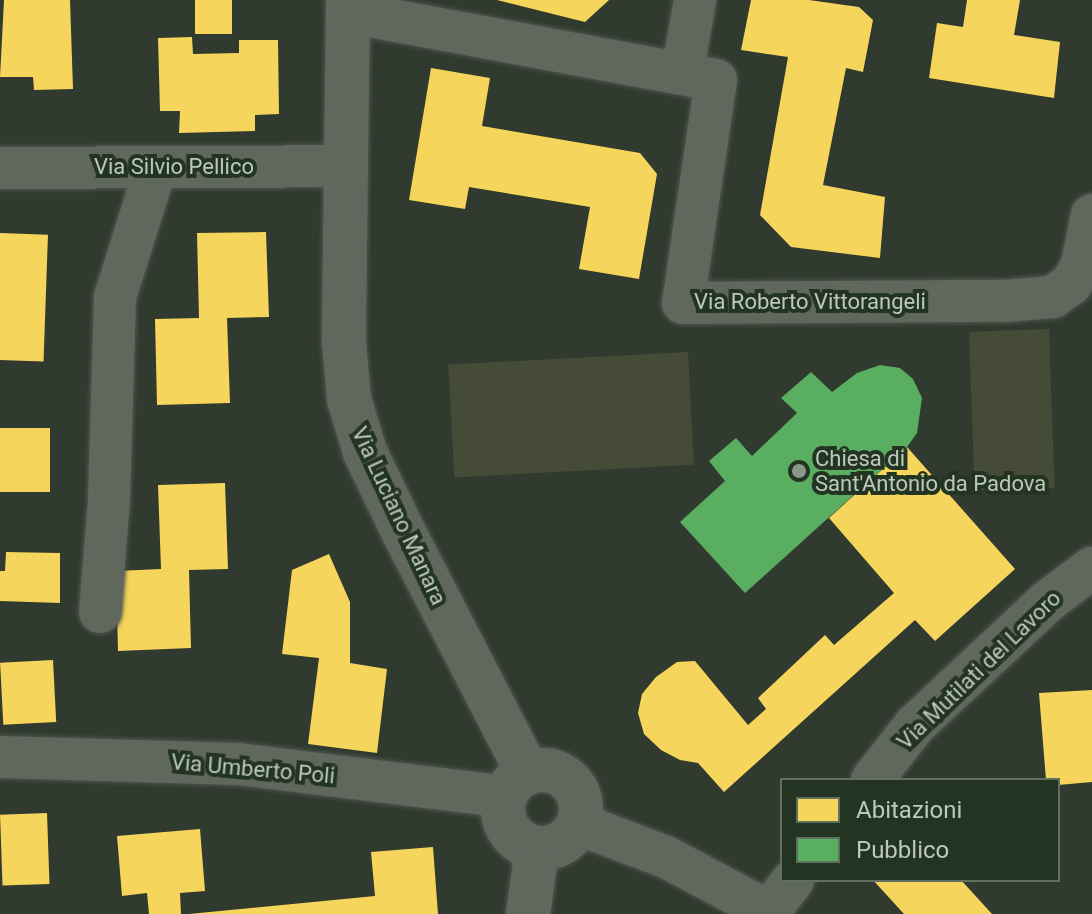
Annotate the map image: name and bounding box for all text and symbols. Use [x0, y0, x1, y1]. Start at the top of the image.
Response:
street label: Via Silvio Pellico [94, 154, 254, 180]
street label: Via Roberto Vittorangeli [694, 289, 926, 315]
street label: Via Luciano Manara [346, 423, 452, 609]
place label: Chiesa di Sant'Antonio da Padova [815, 445, 1046, 496]
marker: Chiesa di Sant'Antonio da Padova [790, 462, 808, 480]
street label: Via Mutilati del Lavoro [892, 585, 1066, 755]
street label: Via Umberto Poli [170, 749, 336, 789]
legend [780, 778, 1060, 882]
text: Abitazioni [856, 796, 962, 824]
text: Pubblico [856, 836, 949, 864]

